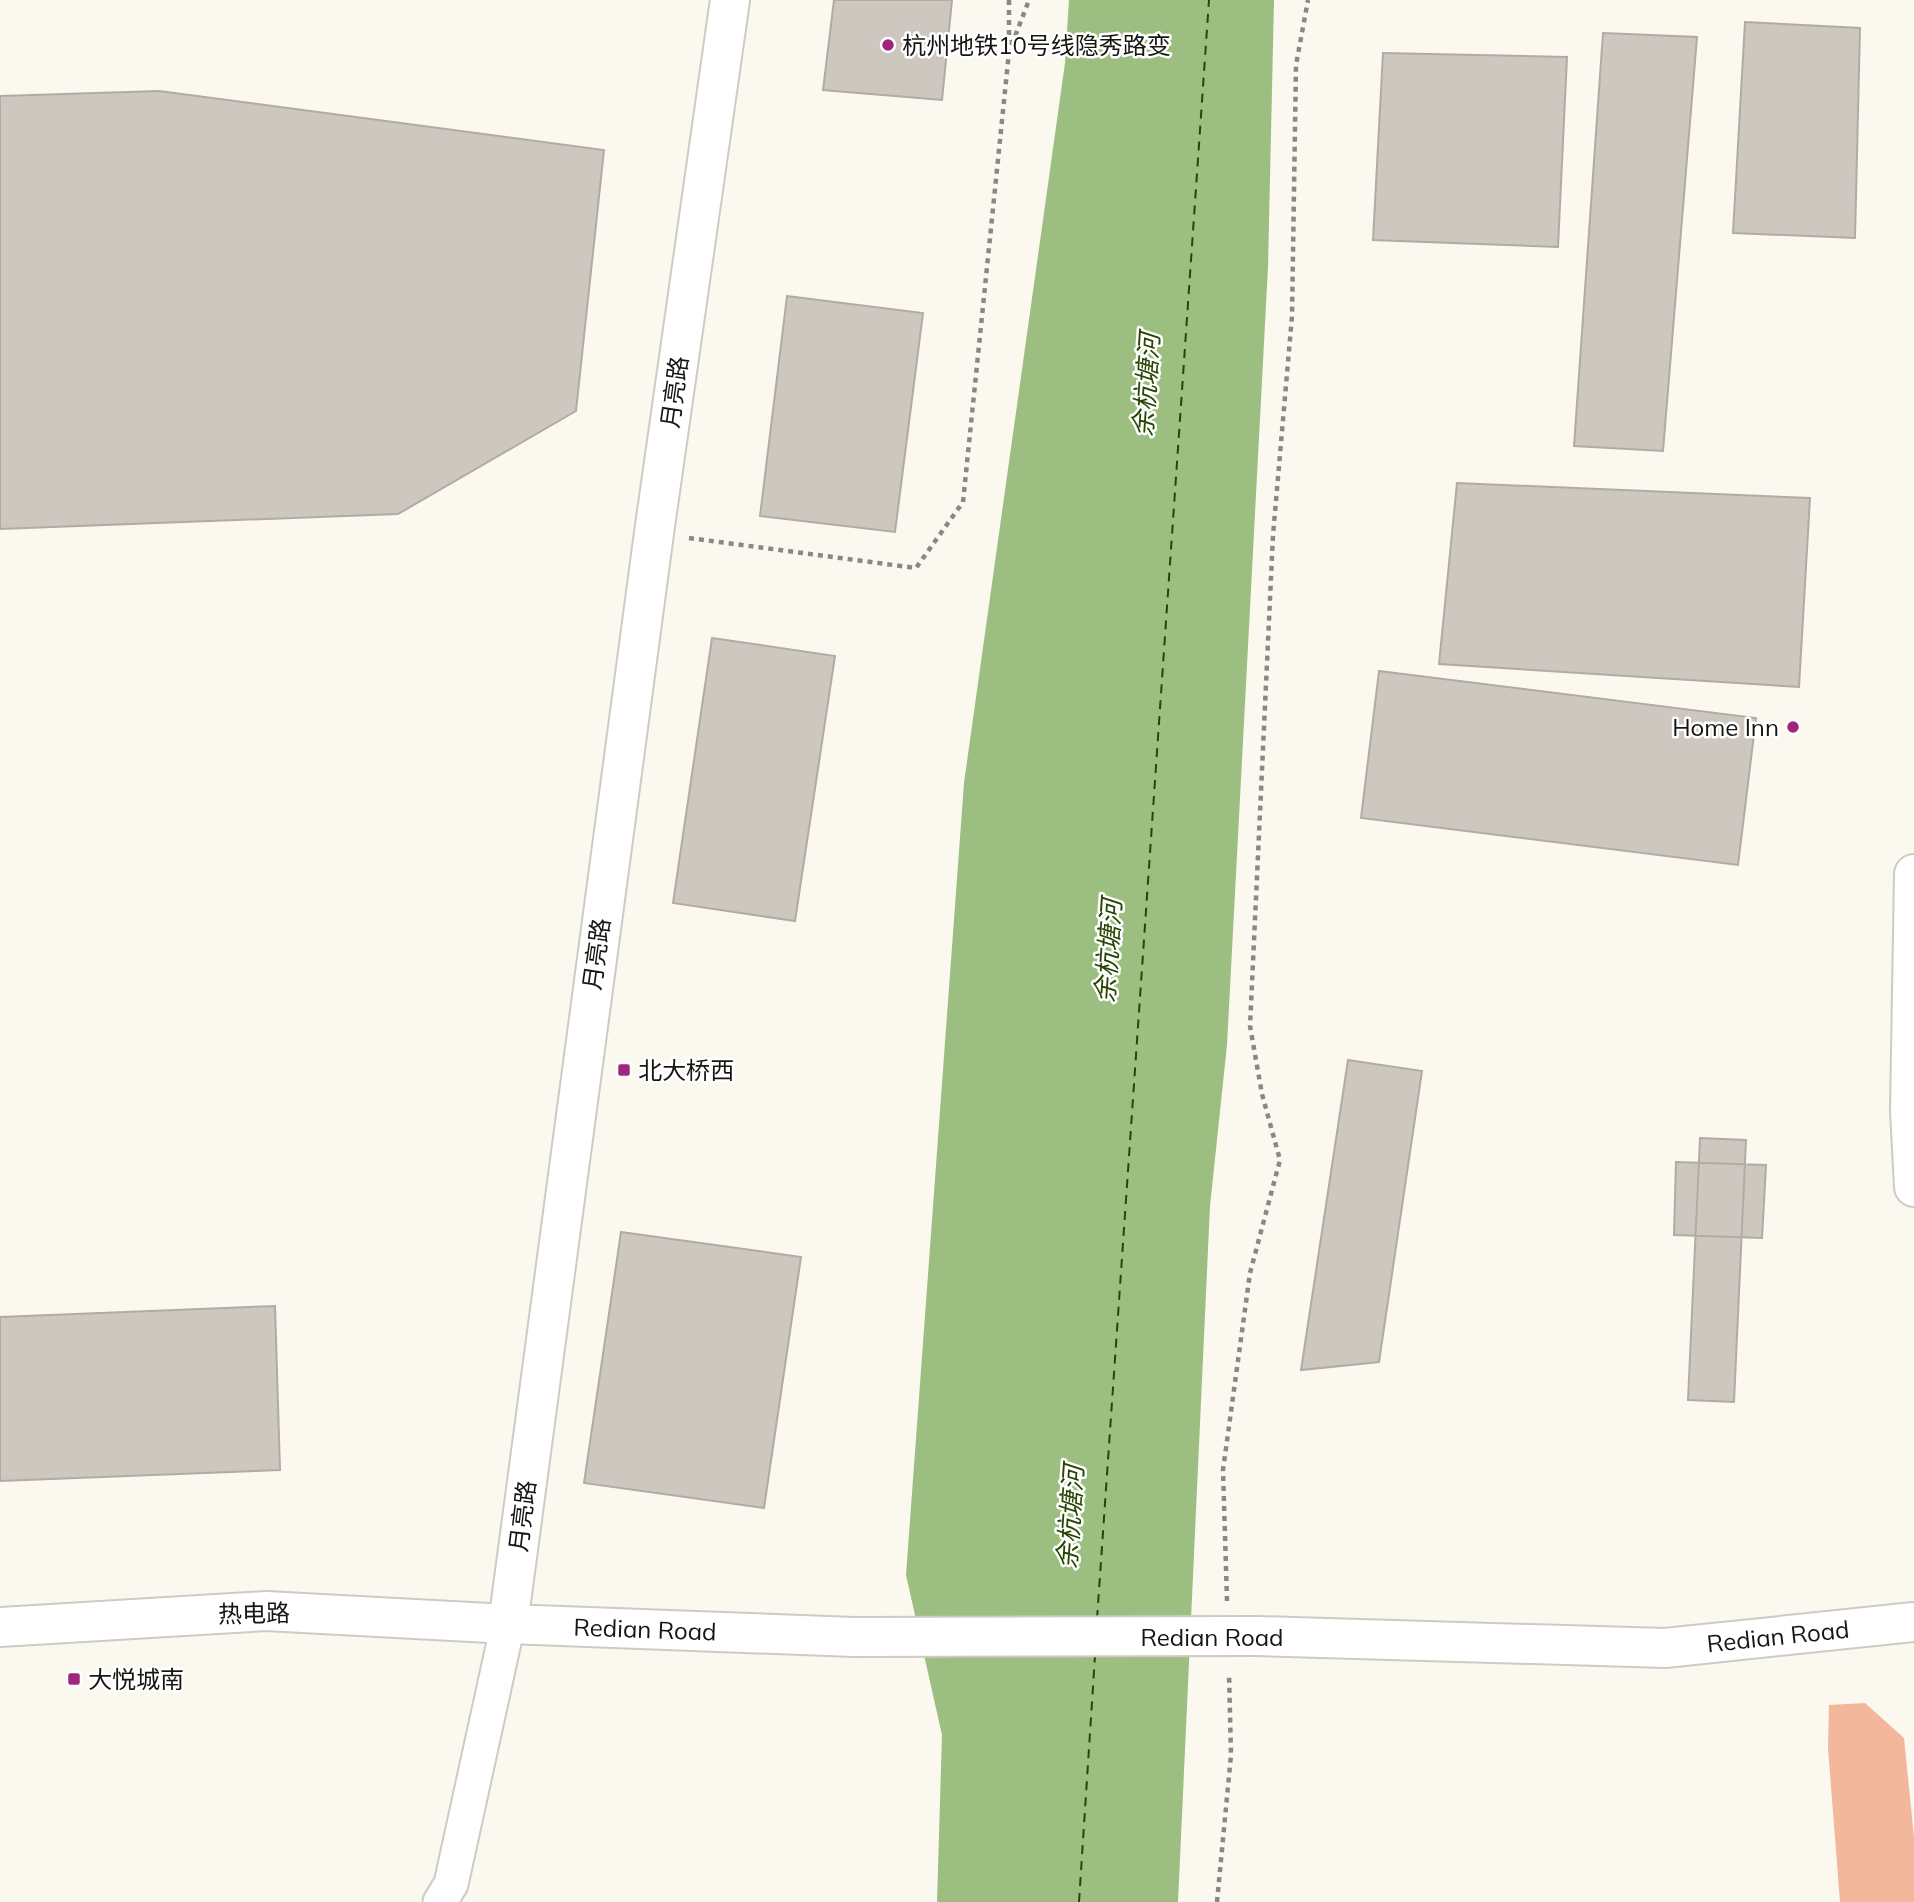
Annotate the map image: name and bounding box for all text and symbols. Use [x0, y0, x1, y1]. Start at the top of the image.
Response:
place label: 杭州地铁10号线隐秀路变 [902, 30, 1171, 60]
marker: 杭州地铁10号线隐秀路变 [880, 37, 896, 53]
water label: 余杭塘河 [1126, 327, 1166, 438]
street label: 月亮路 [654, 354, 694, 430]
place label: Home Inn [1672, 712, 1779, 742]
marker: Home Inn [1785, 719, 1801, 735]
water label: 余杭塘河 [1088, 893, 1128, 1004]
street label: 月亮路 [576, 916, 616, 992]
place label: 北大桥西 [638, 1055, 734, 1085]
marker: 北大桥西 [616, 1062, 632, 1078]
water label: 余杭塘河 [1050, 1459, 1090, 1570]
street label: 月亮路 [503, 1478, 541, 1554]
street label: 热电路 [218, 1597, 290, 1629]
street label: Redian Road [573, 1612, 717, 1646]
street label: Redian Road [1705, 1614, 1851, 1658]
street label: Redian Road [1140, 1622, 1284, 1652]
place label: 大悦城南 [88, 1664, 184, 1694]
marker: 大悦城南 [66, 1671, 82, 1687]

